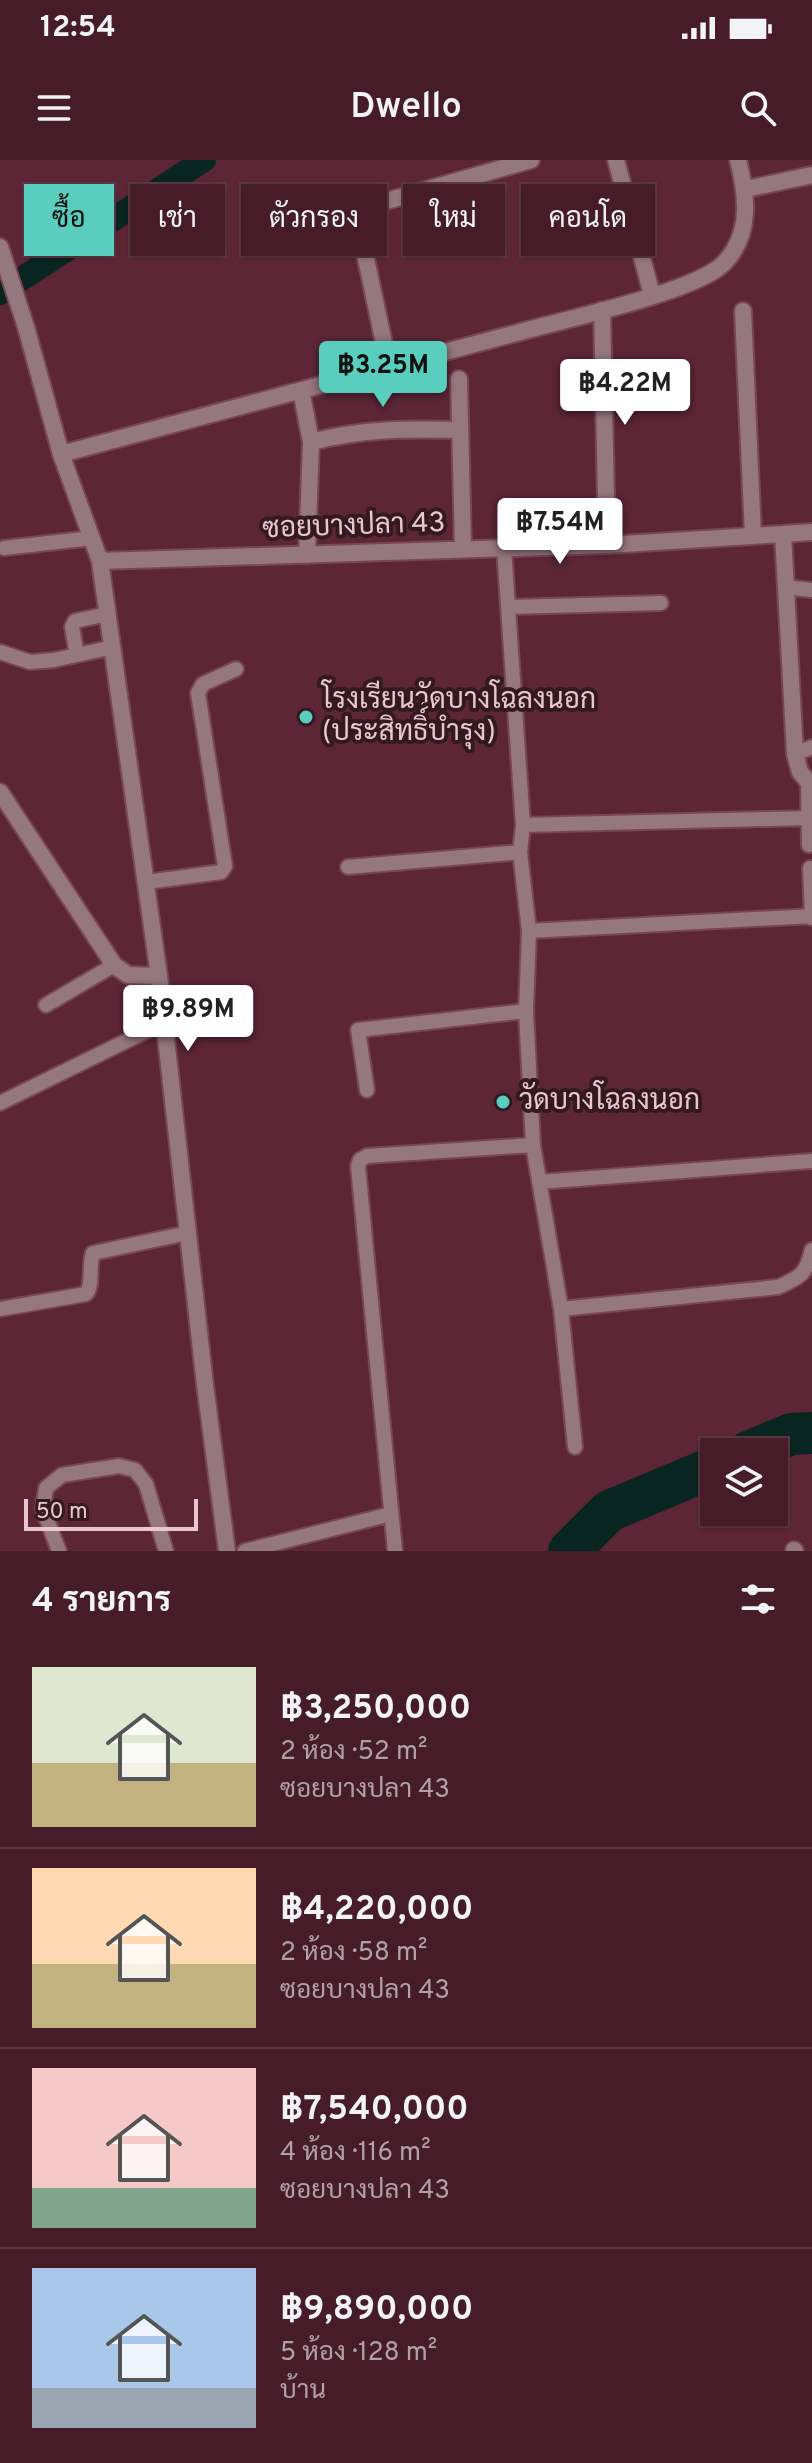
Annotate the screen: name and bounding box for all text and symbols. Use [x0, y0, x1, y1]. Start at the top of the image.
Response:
text: 12:54 [40, 10, 116, 47]
text: Dwello [350, 85, 462, 131]
icon: menu [32, 86, 76, 130]
icon: search [736, 86, 780, 130]
chip: ซื้อ [24, 184, 114, 256]
chip: เช่า [130, 184, 225, 256]
chip: ตัวกรอง [241, 184, 387, 256]
chip: ใหม่ [403, 184, 505, 256]
chip: คอนโด [521, 184, 655, 256]
pin: ฿3.25M [318, 341, 448, 409]
text: ฿3.25M [337, 350, 429, 383]
pin: ฿4.22M [560, 359, 690, 427]
text: ฿4.22M [578, 368, 672, 401]
pin: ฿7.54M [495, 498, 625, 566]
street label: ซอยบางปลา 43 [262, 506, 446, 548]
text: ฿7.54M [515, 507, 605, 540]
place label: โรงเรียนวัดบางโฉลงนอก (ประสิทธิ์บำรุง) [320, 679, 596, 751]
marker: โรงเรียนวัดบางโฉลงนอก (ประสิทธิ์บำรุง) [297, 708, 315, 726]
pin: ฿9.89M [123, 985, 253, 1053]
text: ฿9.89M [141, 994, 235, 1027]
place label: วัดบางโฉลงนอก [519, 1080, 700, 1120]
marker: วัดบางโฉลงนอก [494, 1093, 512, 1111]
map controls [700, 1438, 788, 1526]
button: layers [700, 1438, 788, 1526]
scale bar [24, 1495, 198, 1531]
text: 50 m [36, 1499, 88, 1526]
icon: filters [736, 1577, 780, 1621]
text: 4 รายการ [32, 1581, 171, 1624]
text: ฿3,250,000 [280, 1688, 471, 1731]
icon: home [96, 1699, 192, 1795]
text: 2 ห้อง · 52 m² [280, 1736, 427, 1769]
text: ซอยบางปลา 43 [280, 1774, 450, 1807]
text: ฿4,220,000 [280, 1889, 473, 1932]
icon: home [96, 1900, 192, 1996]
text: 2 ห้อง · 58 m² [280, 1937, 427, 1970]
text: ซอยบางปลา 43 [280, 1975, 450, 2008]
text: ฿7,540,000 [280, 2089, 469, 2132]
icon: home [96, 2100, 192, 2196]
text: 4 ห้อง · 116 m² [280, 2137, 431, 2170]
text: ซอยบางปลา 43 [280, 2175, 450, 2208]
text: ฿9,890,000 [280, 2289, 473, 2332]
icon: home [96, 2300, 192, 2396]
text: 5 ห้อง · 128 m² [280, 2337, 437, 2370]
text: บ้าน [280, 2375, 326, 2408]

